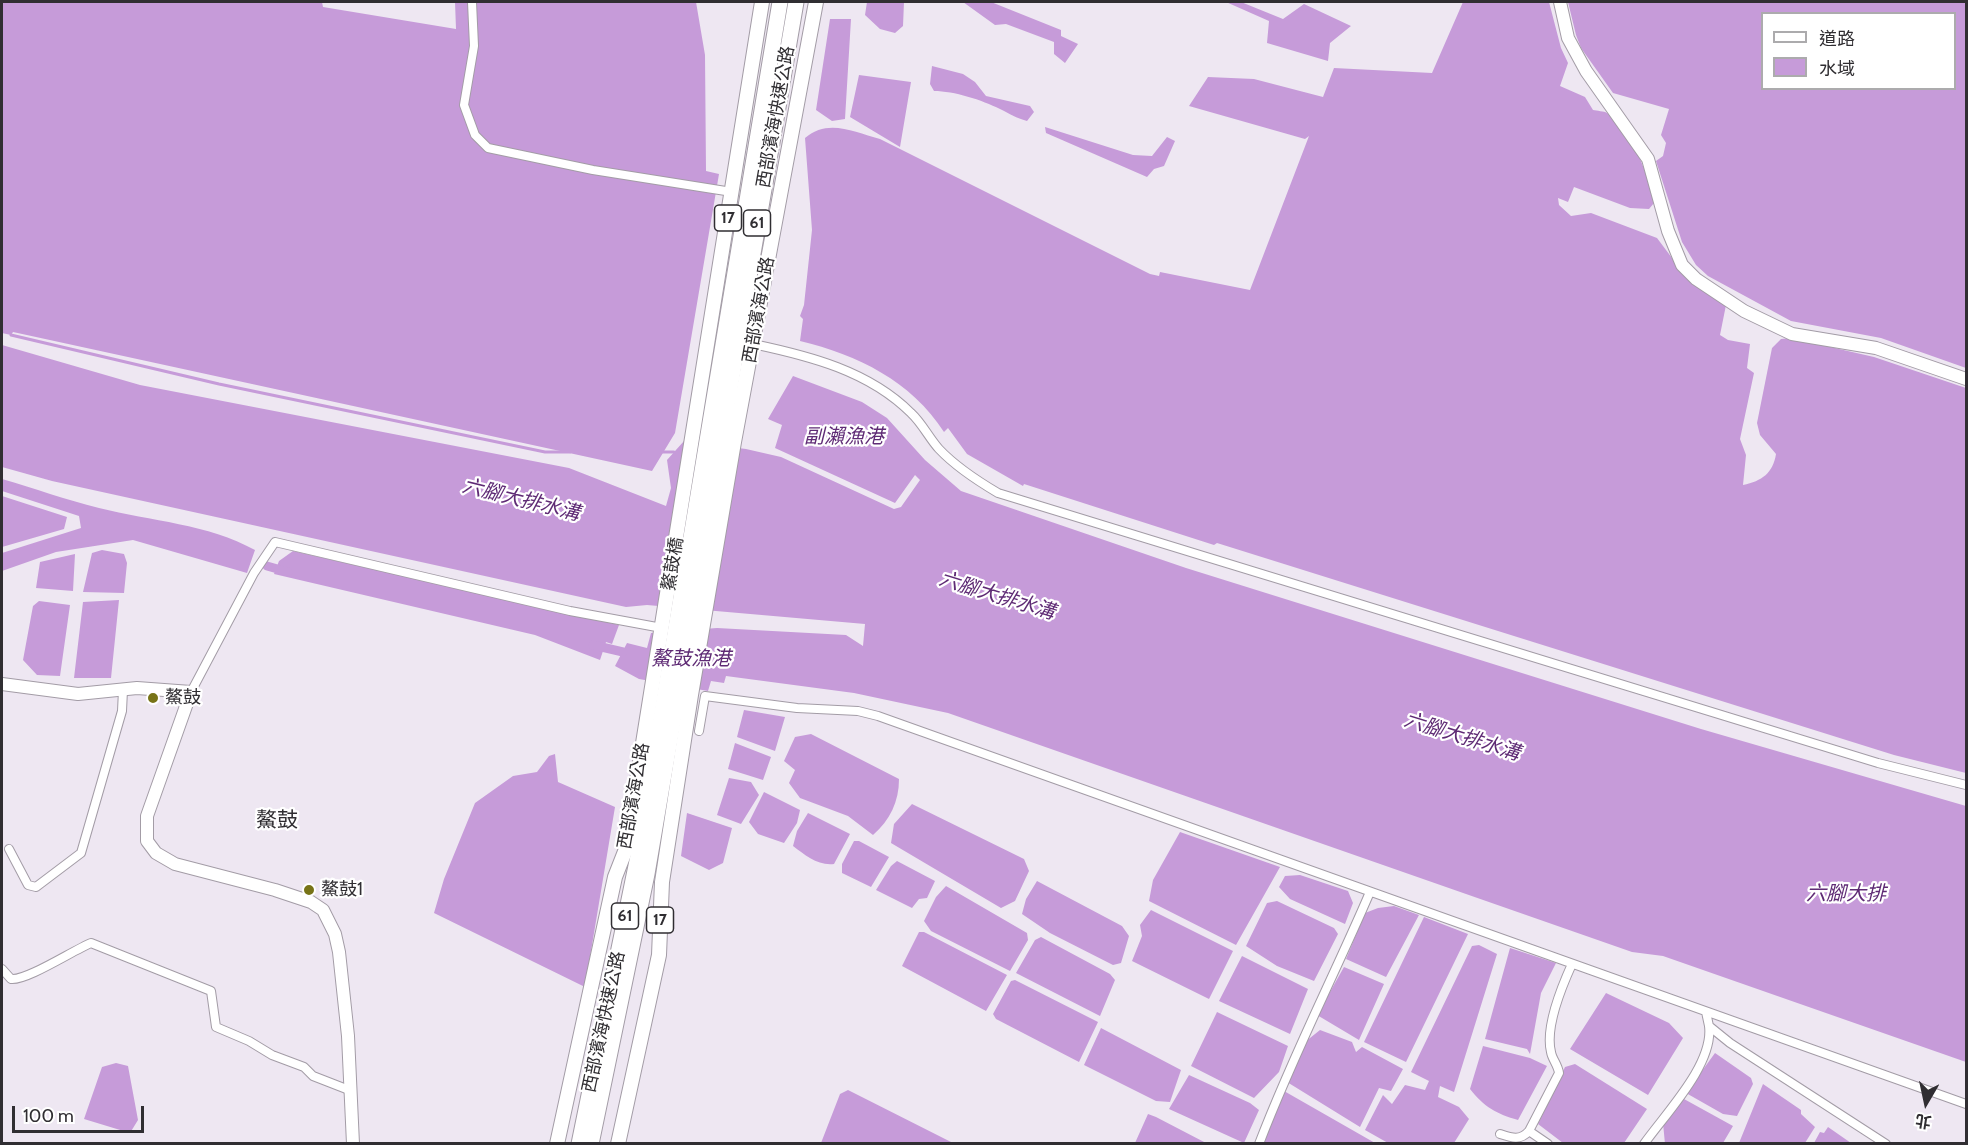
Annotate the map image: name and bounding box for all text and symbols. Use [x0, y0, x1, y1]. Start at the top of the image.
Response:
legend [1761, 12, 1956, 90]
text: 道路 [1819, 28, 1855, 50]
street label: 西部濱海快速公路 [753, 44, 799, 190]
text: 水域 [1819, 58, 1855, 80]
road number: 17 [714, 205, 742, 231]
road number: 61 [744, 210, 771, 236]
street label: 西部濱海公路 [739, 255, 779, 365]
water label: 副瀨漁港 [804, 425, 884, 449]
water label: 六腳大排水溝 [460, 474, 582, 526]
street label: 鰲鼓橋 [658, 536, 688, 592]
water label: 六腳大排水溝 [936, 567, 1058, 625]
water label: 鰲鼓漁港 [651, 647, 731, 671]
place label: 鰲鼓 [165, 687, 201, 709]
marker: 鰲鼓 [146, 691, 160, 705]
water label: 六腳大排水溝 [1401, 708, 1523, 766]
street label: 西部濱海公路 [614, 741, 654, 851]
district label: 鰲鼓 [256, 808, 298, 834]
place label: 鰲鼓1 [321, 879, 363, 901]
water label: 六腳大排 [1806, 882, 1886, 906]
marker: 鰲鼓1 [302, 883, 316, 897]
road number: 61 [612, 903, 638, 929]
road number: 17 [646, 907, 674, 933]
street label: 西部濱海快速公路 [578, 949, 630, 1095]
north arrow [1896, 1073, 1956, 1133]
scale bar [15, 1094, 147, 1132]
text: 100 m [23, 1105, 74, 1127]
text: 北 [1914, 1111, 1933, 1132]

